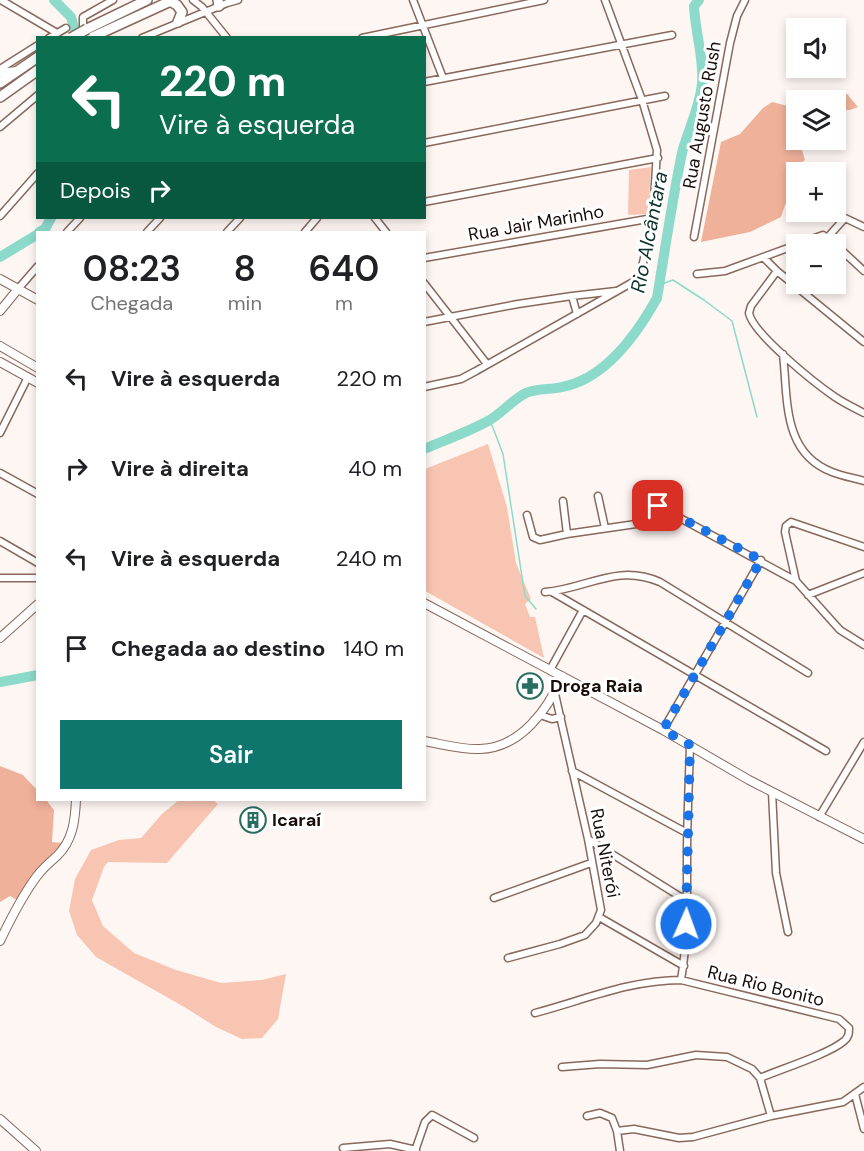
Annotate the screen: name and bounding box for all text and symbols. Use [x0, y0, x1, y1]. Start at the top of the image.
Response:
map controls [786, 18, 846, 294]
button: sound [786, 18, 846, 78]
street label: Rua Augusto Rush [677, 39, 727, 191]
text: 220 m [159, 54, 286, 109]
icon: left [60, 60, 138, 138]
button: layers [786, 90, 846, 150]
text: Vire à esquerda [159, 107, 355, 142]
button: + [786, 162, 846, 222]
water label: Rio Alcântara [624, 169, 674, 295]
icon: right [143, 174, 176, 207]
text: Depois [60, 176, 131, 205]
street label: Rua Jair Marinho [466, 199, 606, 247]
button: − [786, 234, 846, 294]
text: 08:23 [83, 245, 181, 292]
text: 8 [234, 245, 256, 292]
text: 640 [308, 245, 379, 292]
text: Chegada [91, 290, 173, 316]
text: min [228, 290, 262, 316]
text: m [335, 290, 353, 316]
icon: left [60, 362, 93, 395]
text: Vire à esquerda [111, 364, 280, 393]
text: 220 m [336, 364, 402, 393]
icon: right [60, 452, 93, 485]
text: Vire à direita [111, 454, 249, 483]
text: 40 m [348, 454, 402, 483]
pin [632, 480, 683, 531]
icon: arrive [641, 489, 674, 522]
icon: left [60, 542, 93, 575]
text: Vire à esquerda [111, 544, 280, 573]
text: 240 m [336, 544, 402, 573]
icon: arrive [60, 632, 93, 665]
text: Chegada ao destino [111, 634, 325, 663]
text: 140 m [343, 634, 404, 663]
pharmacy icon: Droga Raia [515, 671, 545, 701]
place label: Droga Raia [550, 674, 643, 698]
button: Sair [60, 720, 402, 789]
building icon: Icaraí [238, 805, 268, 835]
street label: Rua Niterói [585, 806, 625, 900]
place label: Icaraí [272, 808, 321, 832]
position arrow [654, 892, 718, 956]
street label: Rua Rio Bonito [705, 960, 827, 1012]

